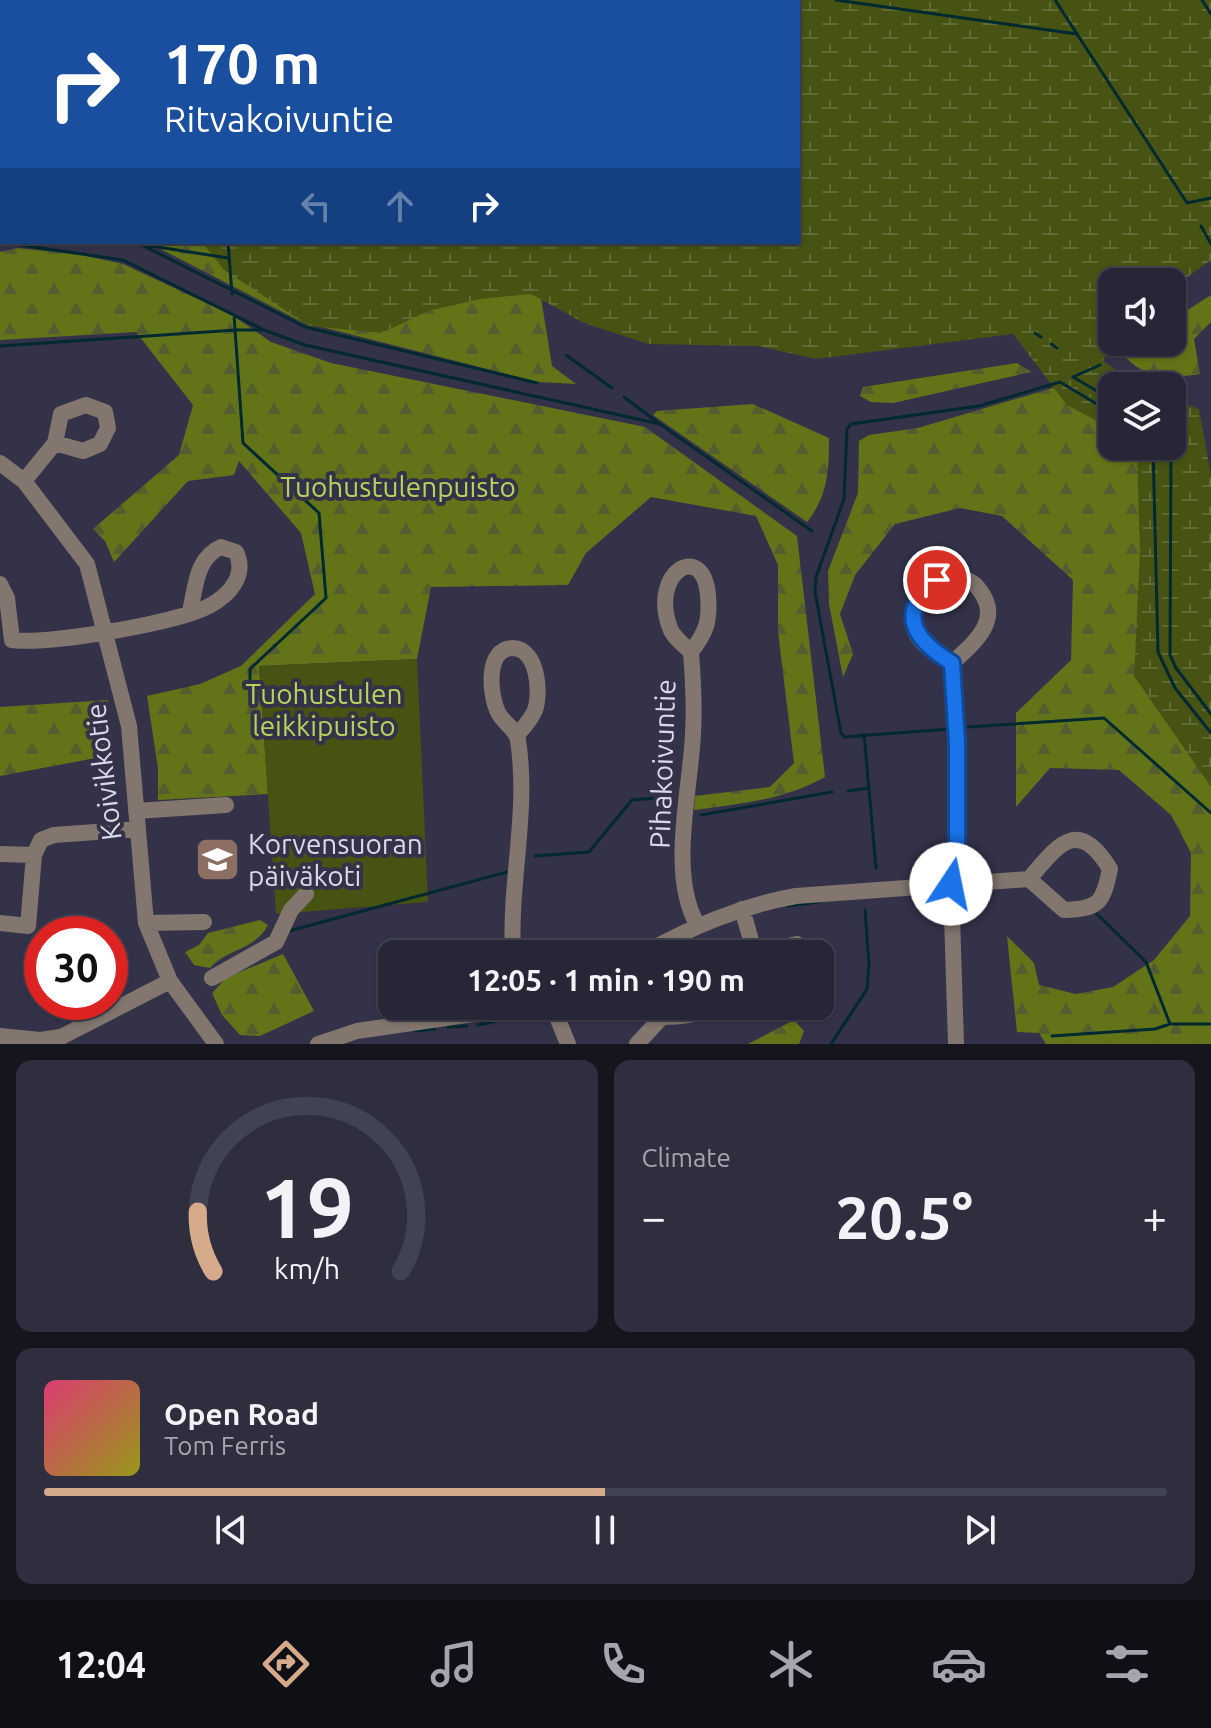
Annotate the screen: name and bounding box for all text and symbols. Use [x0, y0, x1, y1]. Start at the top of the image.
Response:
icon: right [32, 32, 136, 136]
text: 170 m [164, 32, 320, 95]
text: Ritvakoivuntie [164, 98, 394, 139]
icon: left [294, 184, 338, 228]
icon: ahead [378, 184, 422, 228]
icon: right [462, 184, 506, 228]
map controls [1098, 268, 1186, 460]
button: sound [1098, 268, 1186, 356]
button: layers [1098, 372, 1186, 460]
park label: Tuohustulenpuisto [280, 471, 516, 502]
pin [903, 546, 971, 614]
icon: arrive [915, 558, 959, 602]
park label: Tuohustulen leikkipuisto [245, 678, 403, 741]
street label: Pihakoivuntie [644, 679, 680, 849]
street label: Koivikkotie [79, 702, 127, 842]
place label: Korvensuoran päiväkoti [248, 828, 423, 891]
school or university icon: Korvensuoran päiväkoti [193, 835, 241, 883]
position arrow [909, 842, 993, 926]
speed limit sign: 30 [24, 916, 128, 1020]
text: 12:05 · 1 min · 190 m [467, 963, 745, 997]
text: Climate [642, 1143, 731, 1172]
text: 19 [260, 1160, 354, 1254]
text: 20.5° [836, 1183, 973, 1250]
text: − [642, 1192, 666, 1241]
text: + [1142, 1192, 1167, 1241]
text: km/h [274, 1252, 340, 1284]
text: Open Road [164, 1397, 319, 1431]
text: Tom Ferris [164, 1431, 286, 1460]
icon: previous [209, 1508, 253, 1552]
icon: pause [583, 1508, 627, 1552]
icon: next [958, 1508, 1002, 1552]
icon: directions [258, 1636, 314, 1692]
icon: music [426, 1636, 482, 1692]
icon: phone [595, 1636, 651, 1692]
icon: climate [763, 1636, 819, 1692]
icon: car [931, 1636, 987, 1692]
icon: filters [1099, 1636, 1155, 1692]
text: 12:04 [56, 1644, 146, 1685]

